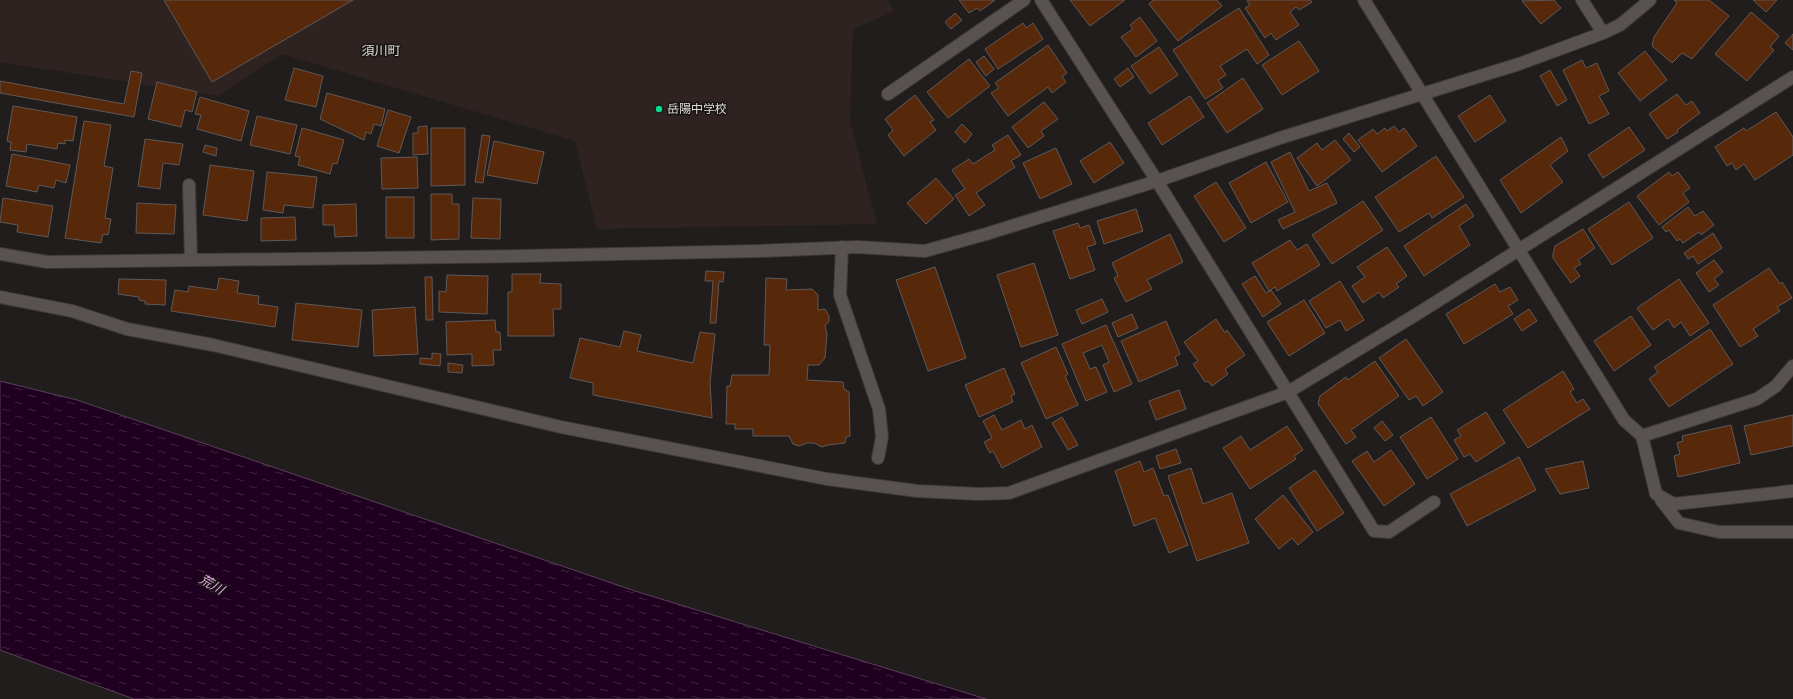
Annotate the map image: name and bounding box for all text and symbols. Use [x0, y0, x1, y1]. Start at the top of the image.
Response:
district label: 須川町 [361, 43, 401, 58]
place label: 岳陽中学校 [667, 102, 727, 116]
marker: 岳陽中学校 [654, 104, 664, 114]
water label: 荒川 [197, 571, 228, 598]

